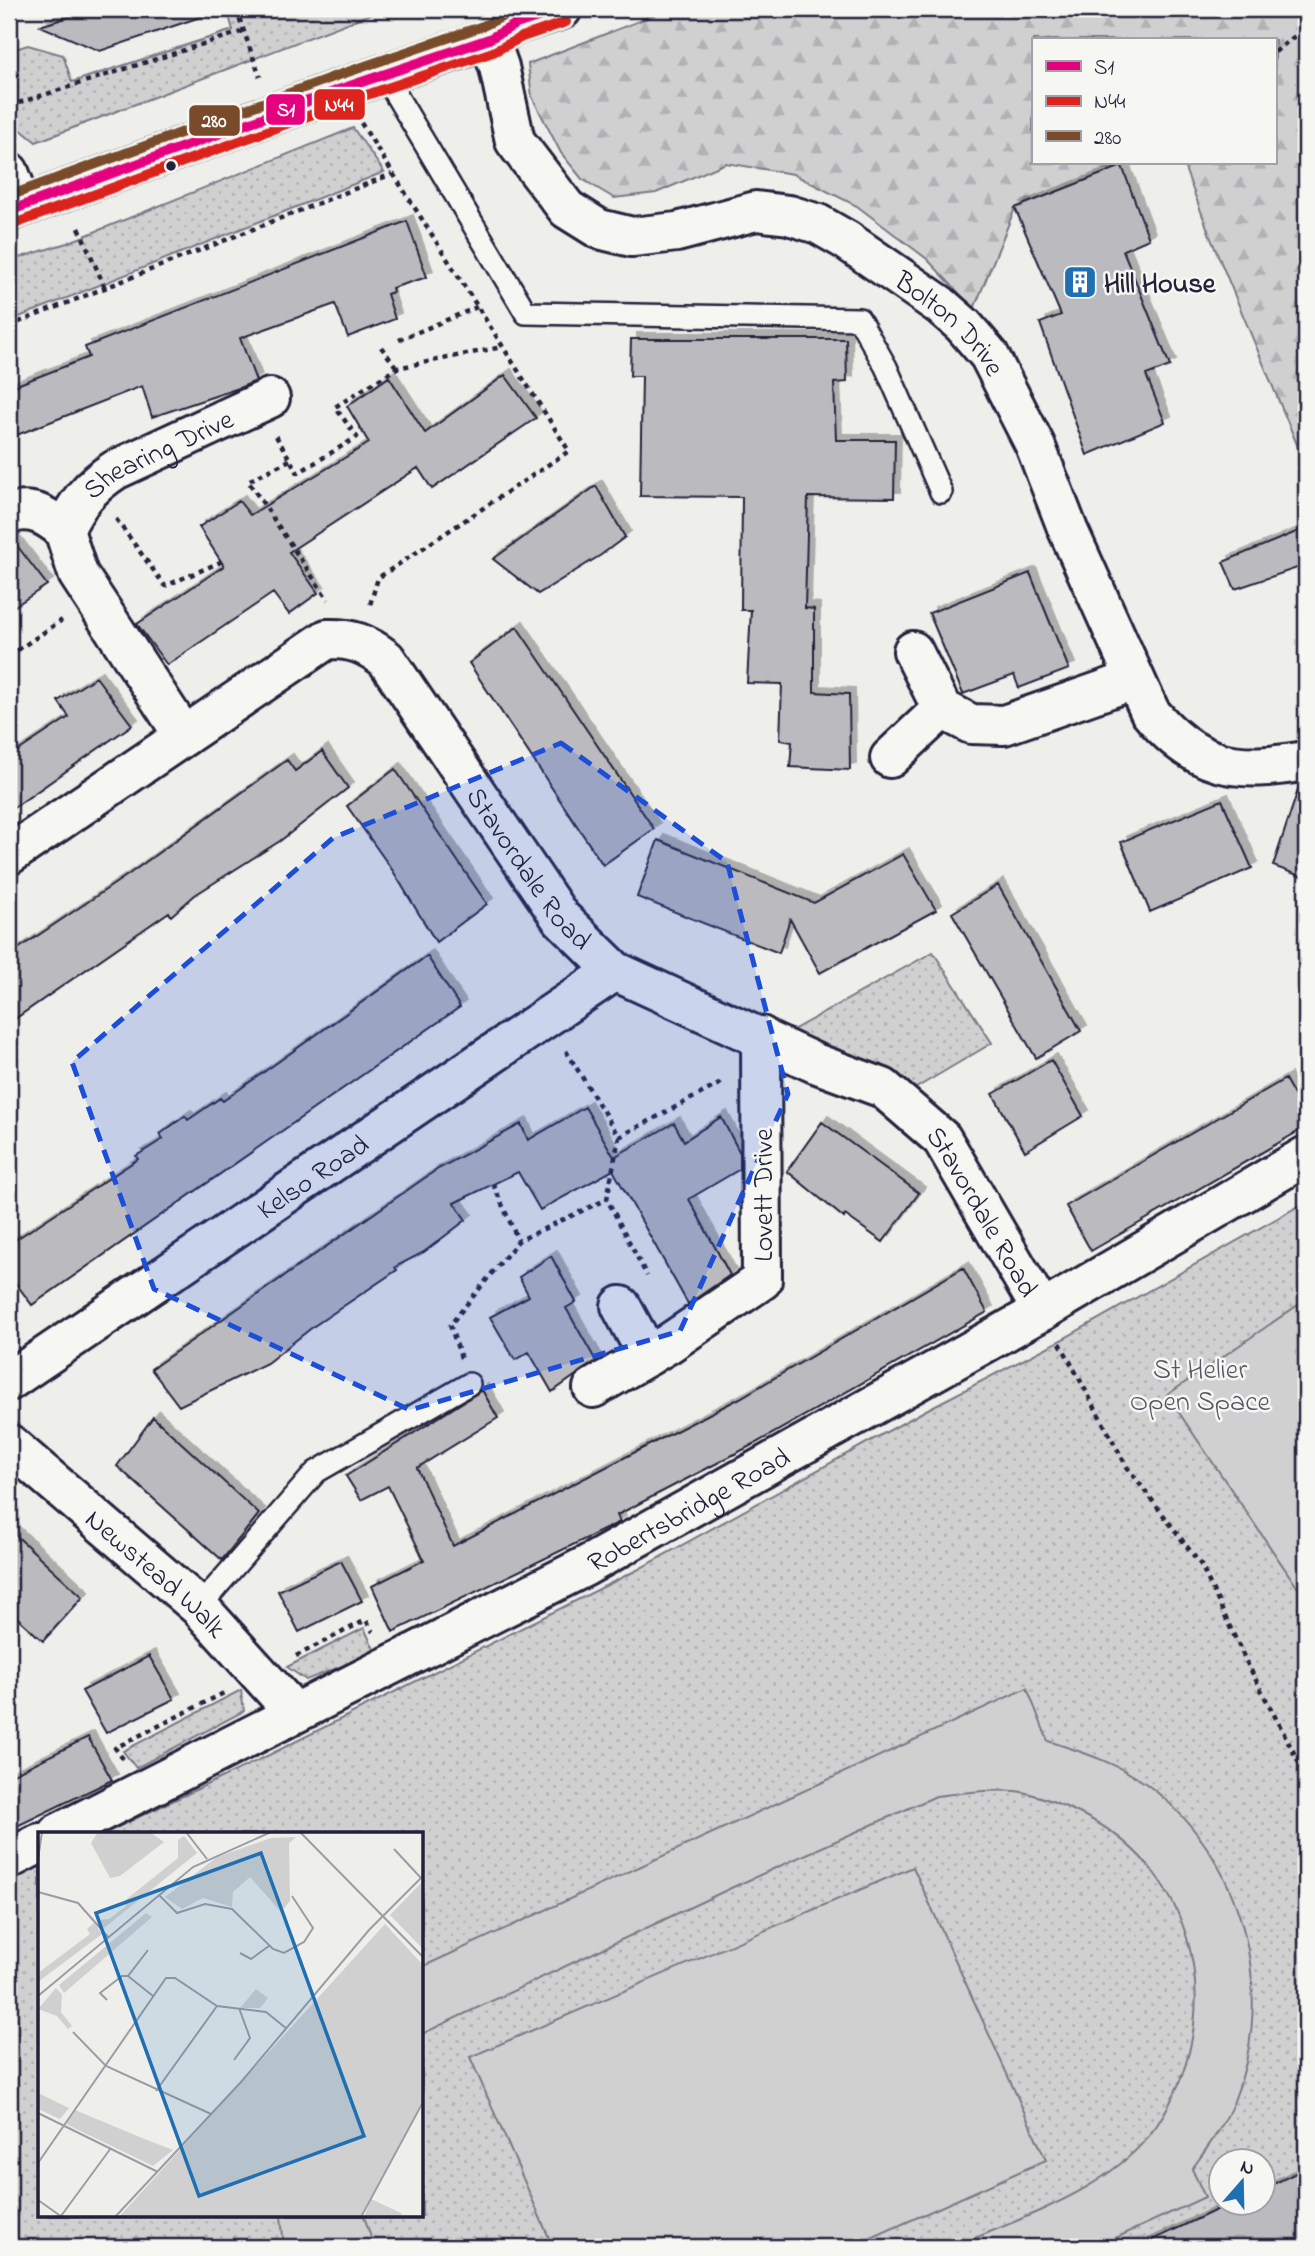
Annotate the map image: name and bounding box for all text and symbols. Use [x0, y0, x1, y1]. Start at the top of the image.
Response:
legend [1032, 38, 1276, 164]
text: S1 [1094, 54, 1114, 84]
line badge: N44 [313, 88, 366, 121]
text: N44 [1094, 88, 1126, 118]
line badge: S1 [265, 93, 306, 126]
text: N44 [325, 93, 353, 120]
text: S1 [277, 98, 295, 125]
line badge: 280 [188, 104, 241, 137]
text: 280 [201, 109, 227, 136]
text: 280 [1094, 124, 1121, 154]
unlabelled marker [164, 159, 178, 173]
street label: Bolton Drive [884, 262, 1014, 384]
building icon: Hill House [1061, 263, 1099, 301]
place label: Hill House [1104, 265, 1217, 306]
street label: Shearing Drive [75, 400, 242, 511]
street label: Stavordale Road [454, 780, 600, 962]
street label: Stavordale Road [916, 1117, 1047, 1306]
street label: Kelso Road [250, 1126, 379, 1232]
street label: Lovett Drive [745, 1128, 786, 1262]
park label: St Helier Open Space [1130, 1351, 1271, 1424]
street label: Robertsbridge Road [581, 1439, 799, 1585]
street label: Newstead Walk [75, 1501, 235, 1649]
inset map [38, 1832, 424, 2218]
north arrow [1206, 2148, 1276, 2218]
text: N [1236, 2153, 1258, 2183]

